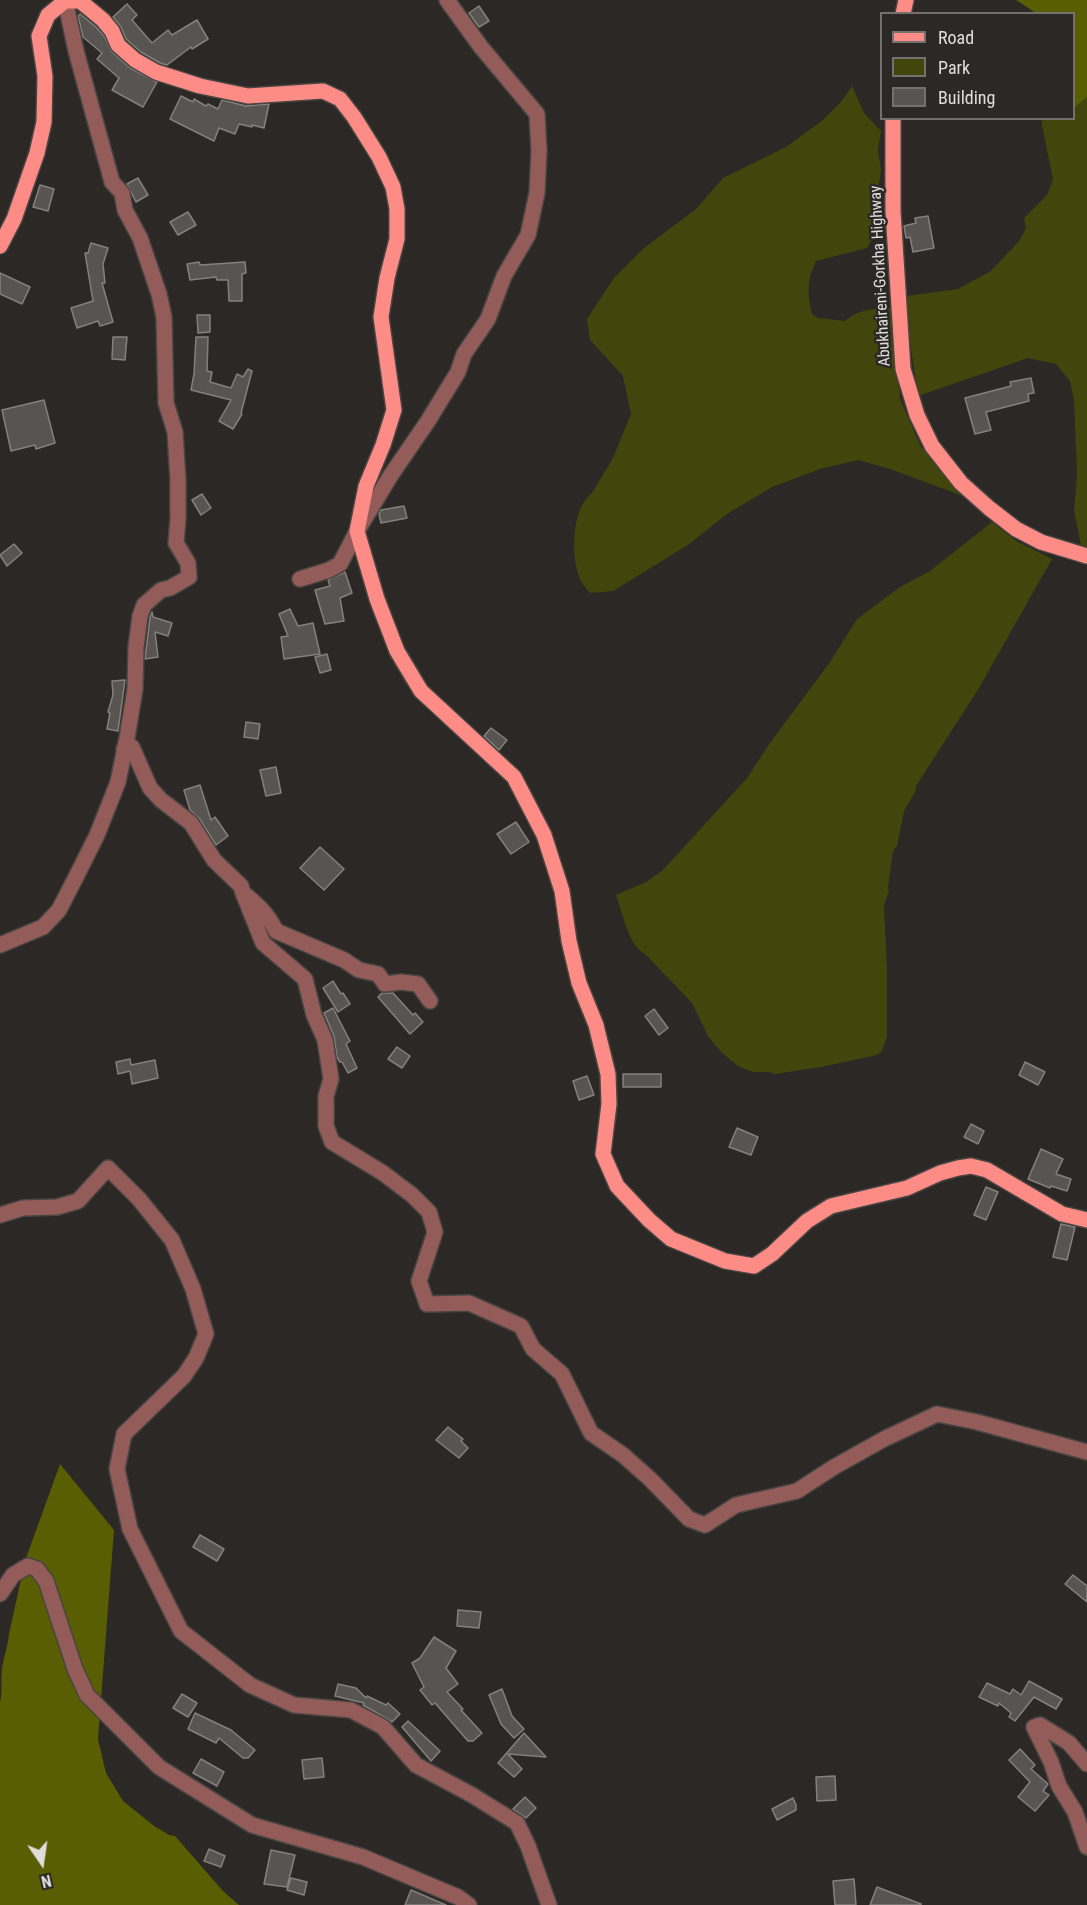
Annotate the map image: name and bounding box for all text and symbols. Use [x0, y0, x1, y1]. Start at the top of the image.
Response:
legend [880, 12, 1075, 120]
text: Road [938, 27, 974, 48]
text: Park [938, 57, 970, 78]
text: Building [938, 87, 995, 108]
street label: Abukhaireni-Gorkha Highway [867, 185, 895, 367]
north arrow [12, 1833, 72, 1893]
text: N [39, 1871, 53, 1891]

